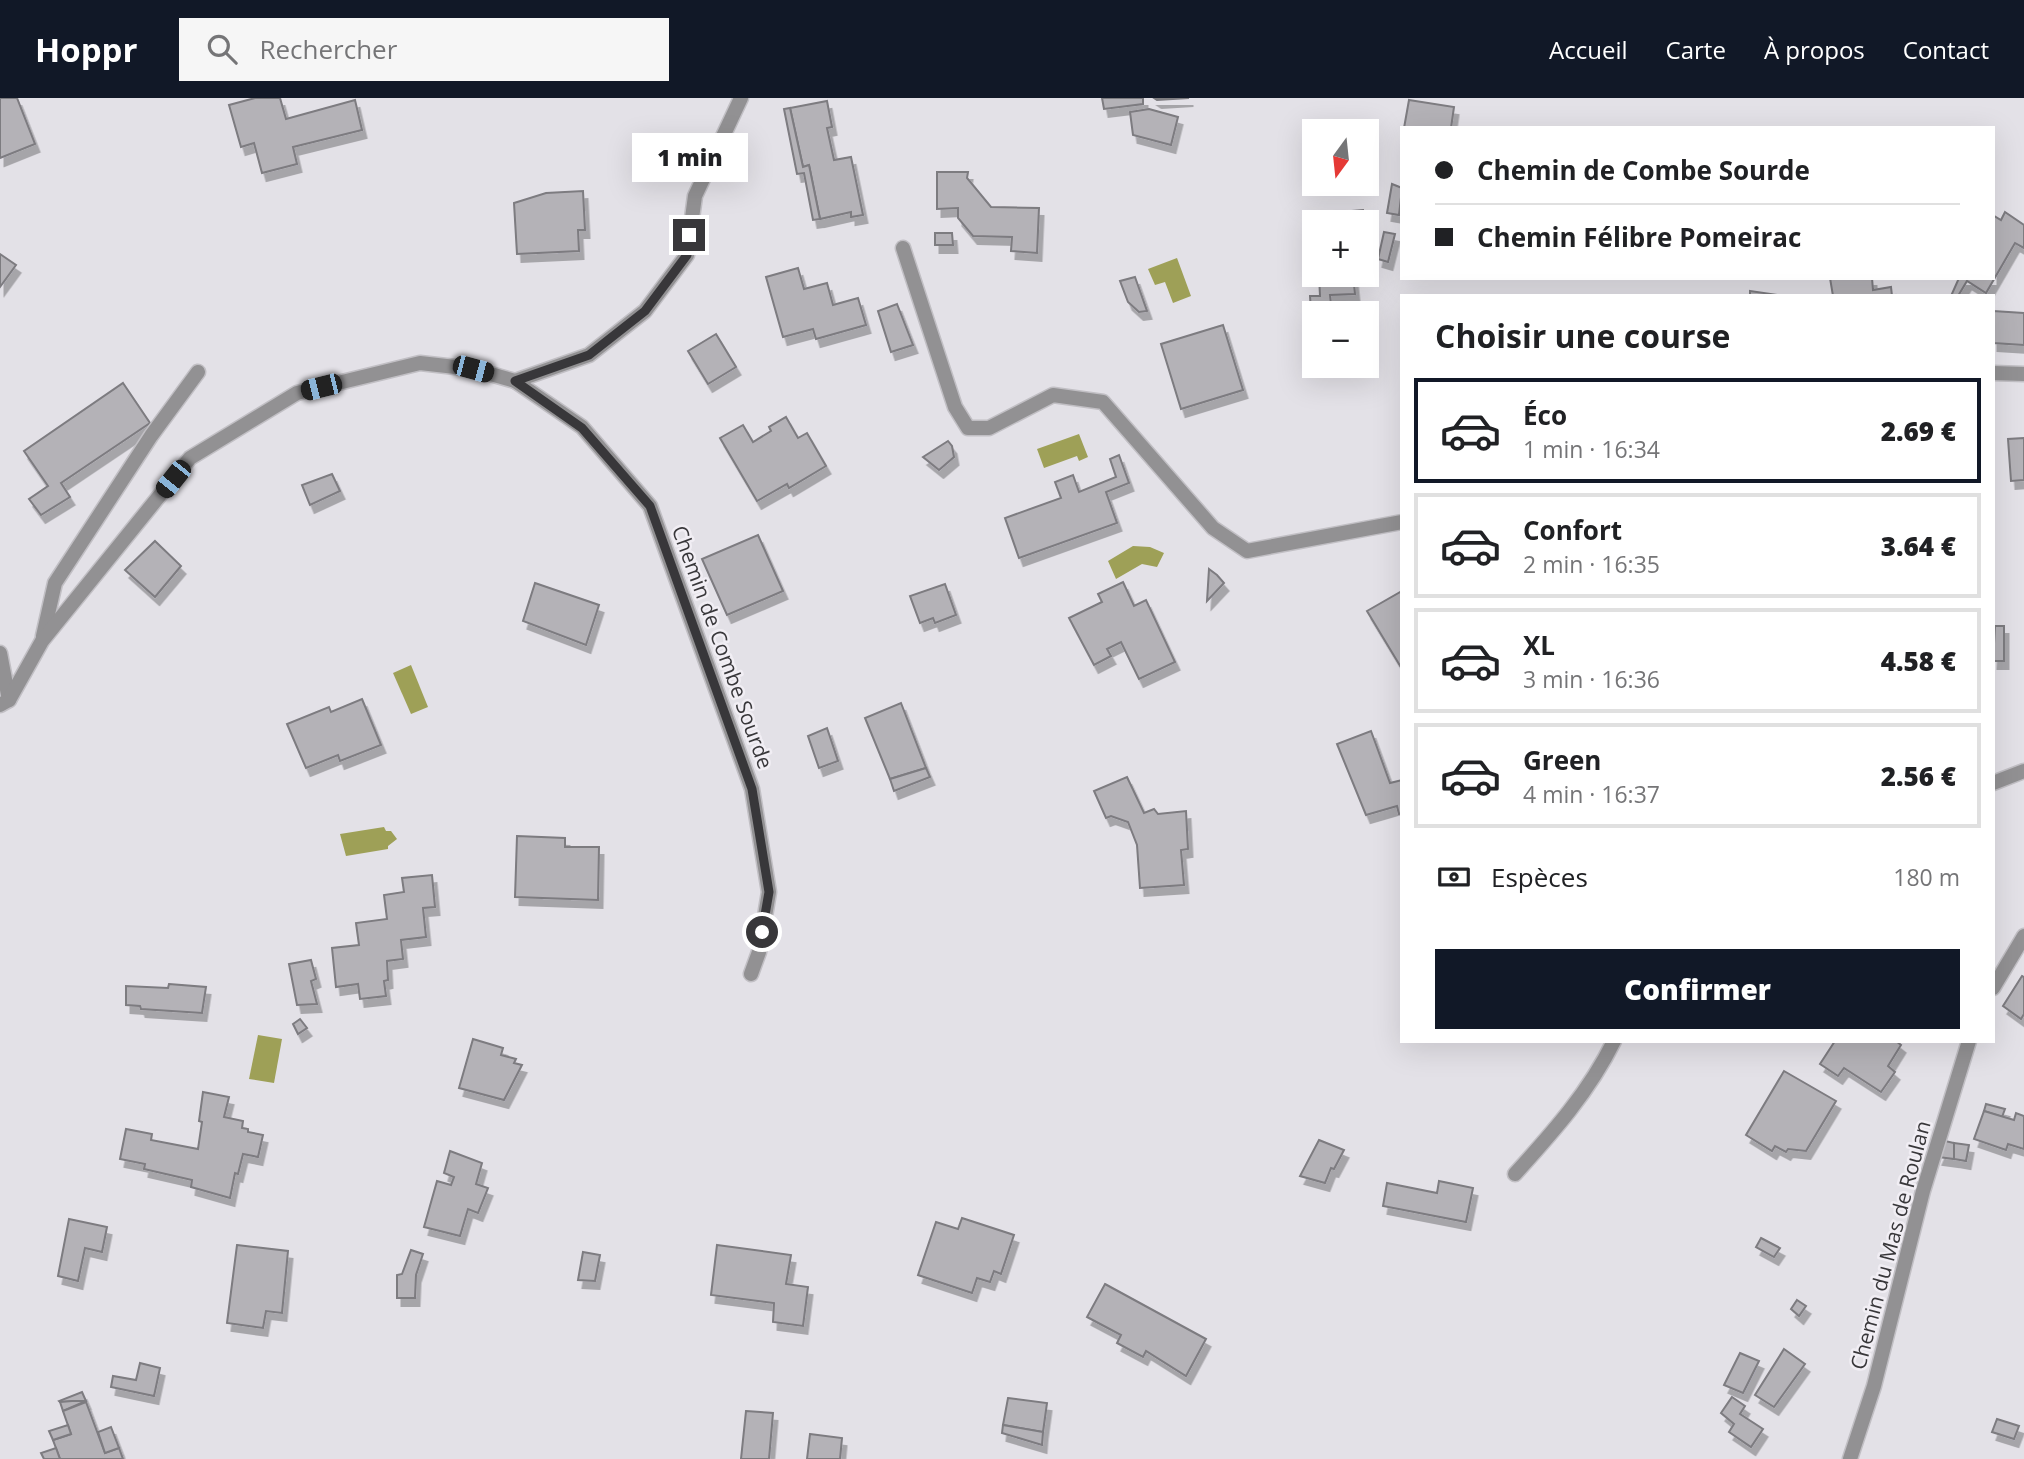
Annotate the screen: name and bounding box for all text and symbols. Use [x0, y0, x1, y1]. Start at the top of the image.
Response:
search box [179, 18, 669, 81]
text: Hoppr [35, 27, 137, 72]
icon: search [203, 30, 241, 68]
text: Rechercher [259, 31, 397, 67]
text: Accueil [1549, 33, 1628, 66]
text: Carte [1666, 33, 1726, 66]
text: À propos [1764, 33, 1865, 66]
text: Contact [1903, 33, 1989, 66]
north arrow [1302, 119, 1379, 196]
map controls [1302, 119, 1379, 378]
callout: 1 min [631, 134, 747, 183]
text: 1 min [657, 141, 723, 173]
text: Chemin de Combe Sourde [1477, 152, 1810, 188]
button: + [1302, 210, 1379, 287]
route end [673, 219, 705, 251]
text: Chemin Félibre Pomeirac [1477, 219, 1801, 255]
button: − [1302, 301, 1379, 378]
text: Choisir une course [1435, 314, 1730, 357]
car [450, 353, 497, 385]
car [299, 372, 344, 402]
text: Éco [1523, 397, 1567, 433]
icon: car [1439, 399, 1502, 462]
text: 2.69 € [1881, 413, 1956, 449]
text: 1 min · 16:34 [1523, 433, 1660, 465]
car [152, 456, 195, 502]
text: Confort [1523, 512, 1622, 548]
icon: car [1439, 514, 1502, 577]
street label: Chemin de Combe Sourde [666, 522, 780, 772]
text: 3.64 € [1881, 528, 1956, 564]
text: 2 min · 16:35 [1523, 548, 1660, 580]
text: XL [1523, 627, 1555, 663]
icon: car [1439, 629, 1502, 692]
text: 4.58 € [1881, 643, 1956, 679]
text: 3 min · 16:36 [1523, 663, 1660, 695]
text: Green [1523, 742, 1601, 778]
icon: car [1439, 744, 1502, 807]
text: 2.56 € [1881, 758, 1956, 794]
text: 4 min · 16:37 [1523, 778, 1660, 810]
icon: cash [1435, 858, 1473, 896]
text: Espèces [1491, 859, 1588, 895]
text: 180 m [1893, 861, 1960, 893]
route start [746, 916, 778, 948]
button: Confirmer [1435, 949, 1960, 1029]
street label: Chemin du Mas de Roulan [1843, 1117, 1937, 1373]

